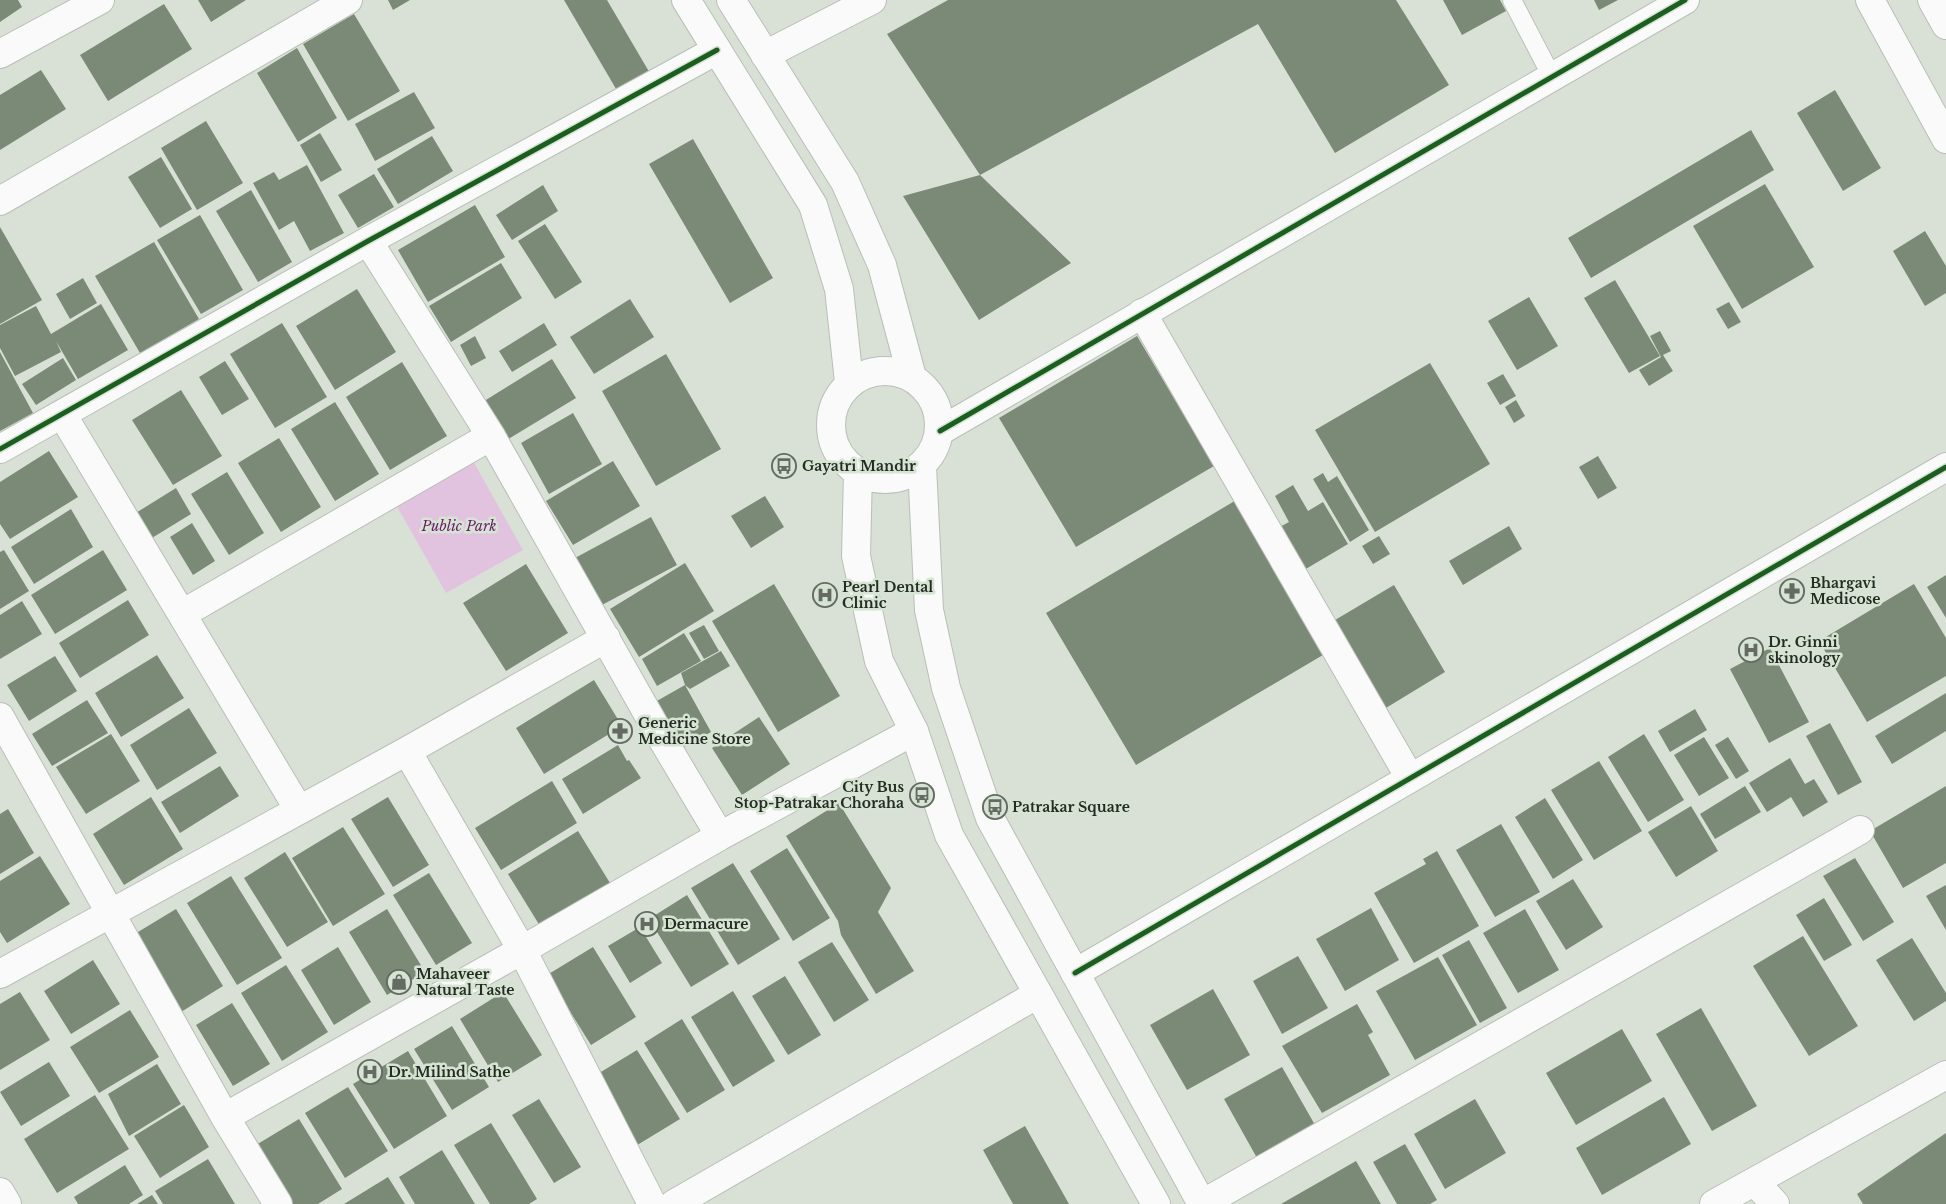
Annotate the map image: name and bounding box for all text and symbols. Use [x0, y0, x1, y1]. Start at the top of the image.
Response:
bus stop icon: Gayatri Mandir [771, 453, 797, 479]
place label: Gayatri Mandir [802, 457, 916, 475]
park label: Public Park [421, 517, 496, 535]
place label: Bhargavi Medicose [1810, 574, 1881, 608]
place label: Pearl Dental Clinic [842, 578, 933, 612]
pharmacy icon: Bhargavi Medicose [1779, 578, 1805, 604]
hospital icon: Pearl Dental Clinic [812, 582, 838, 608]
place label: Dr. Ginni skinology [1768, 633, 1841, 667]
hospital icon: Dr. Ginni skinology [1738, 637, 1764, 663]
place label: Generic Medicine Store [638, 714, 751, 748]
pharmacy icon: Generic Medicine Store [607, 718, 633, 744]
place label: City Bus Stop-Patrakar Choraha [734, 778, 904, 812]
bus stop icon: City Bus Stop-Patrakar Choraha [909, 782, 935, 808]
bus stop icon: Patrakar Square [982, 794, 1008, 820]
place label: Patrakar Square [1012, 798, 1130, 816]
hospital icon: Dermacure [634, 911, 660, 937]
place label: Dermacure [664, 915, 748, 933]
place label: Mahaveer Natural Taste [416, 965, 515, 999]
shop icon: Mahaveer Natural Taste [386, 969, 412, 995]
hospital icon: Dr. Milind Sathe [357, 1059, 383, 1085]
place label: Dr. Milind Sathe [388, 1063, 510, 1081]

